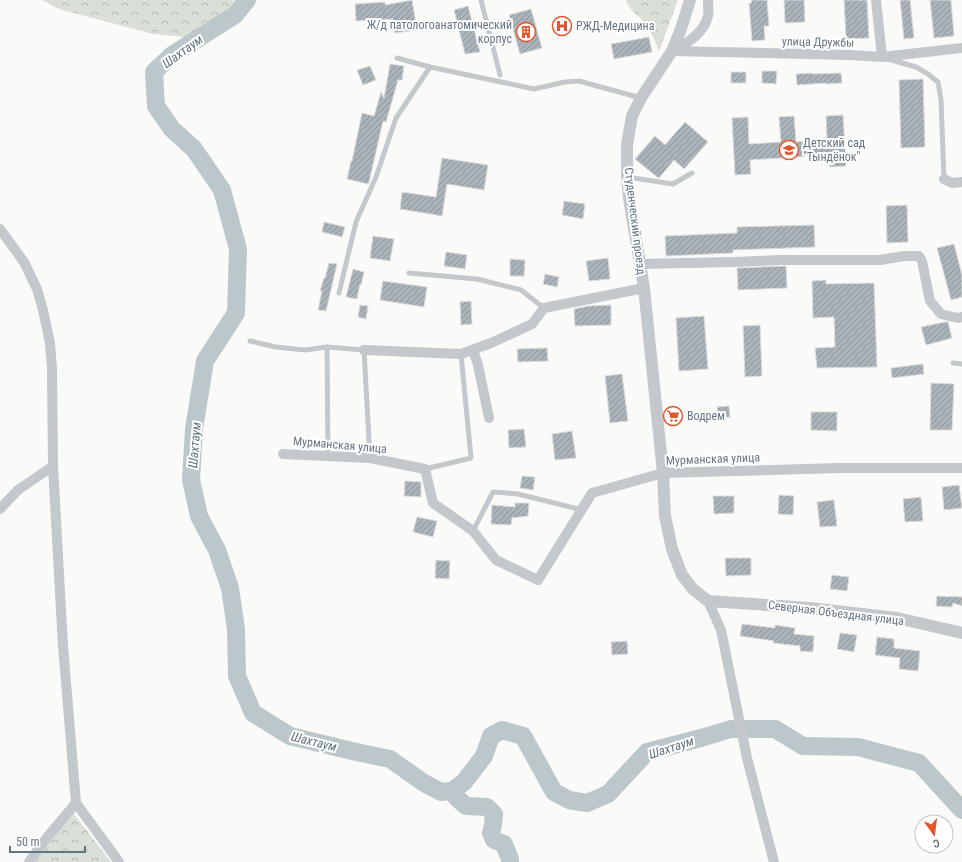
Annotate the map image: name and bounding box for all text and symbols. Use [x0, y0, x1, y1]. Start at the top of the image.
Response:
hospital icon: РЖД-Медицина [551, 15, 573, 37]
place label: Ж/д патологоанатомический корпус [367, 18, 512, 46]
place label: РЖД-Медицина [576, 19, 655, 33]
building icon: Ж/д патологоанатомический корпус [515, 21, 537, 43]
water label: Шахтаум [159, 32, 205, 71]
street label: улица Дружбы [782, 34, 854, 50]
place label: Детский сад "Тындёнок" [803, 136, 866, 164]
school or university icon: Детский сад "Тындёнок" [778, 139, 800, 161]
street label: Студенческий проезд [621, 167, 649, 276]
supermarket icon: Водрем [662, 405, 684, 427]
place label: Водрем [687, 409, 725, 423]
water label: Шахтаум [185, 421, 204, 469]
street label: Мурманская улица [292, 434, 388, 456]
street label: Мурманская улица [666, 450, 761, 468]
street label: Северная Объездная улица [767, 598, 905, 628]
water label: Шахтаум [290, 729, 338, 754]
water label: Шахтаум [647, 733, 696, 762]
north arrow [914, 814, 954, 854]
scale bar [10, 828, 85, 854]
text: 50 m [16, 835, 40, 849]
text: С [932, 836, 941, 850]

